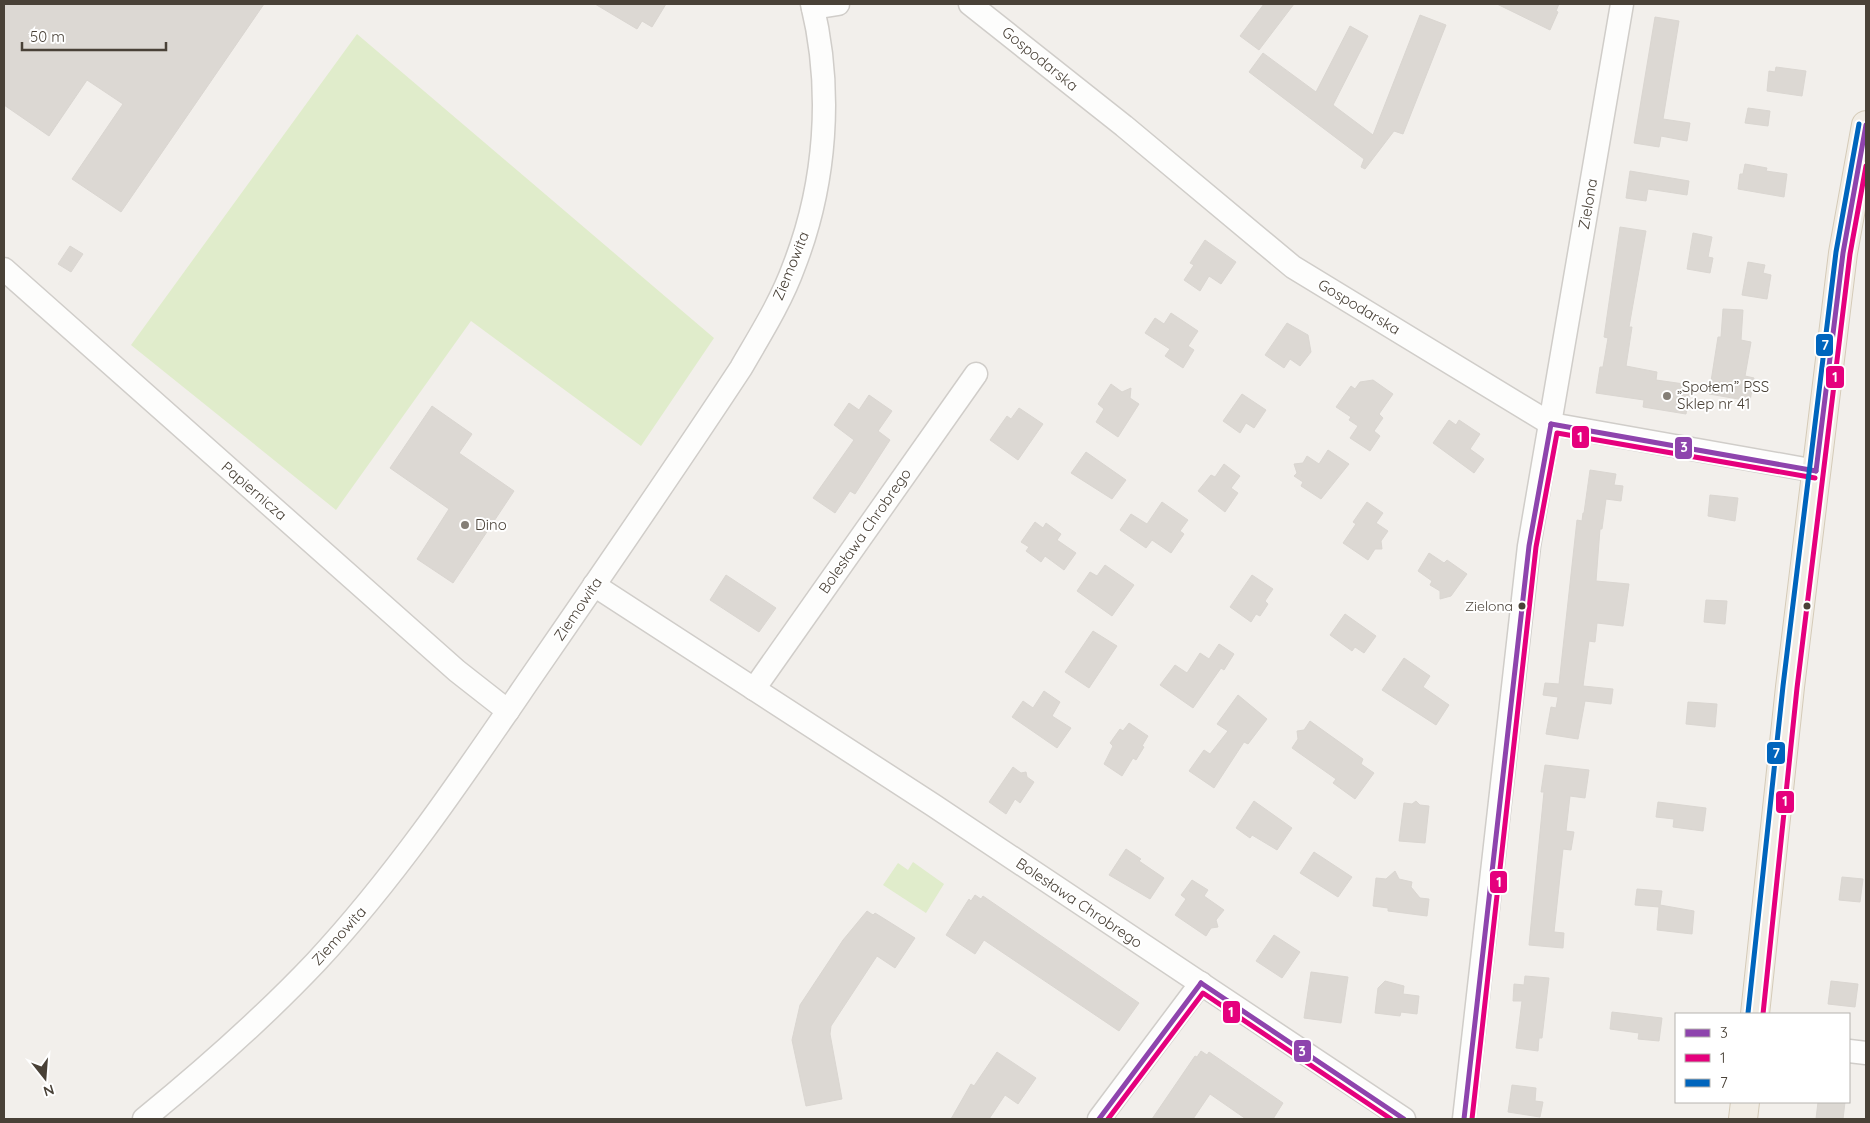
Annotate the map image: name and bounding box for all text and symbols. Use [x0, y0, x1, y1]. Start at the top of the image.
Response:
scale bar [22, 20, 166, 52]
street label: Gospodarska [998, 22, 1082, 95]
text: 50 m [30, 27, 65, 46]
street label: Zielona [1574, 177, 1601, 231]
street label: Ziemowita [768, 229, 813, 303]
street label: Gospodarska [1315, 275, 1404, 339]
line badge: 7 [1815, 333, 1834, 357]
text: 7 [1821, 336, 1829, 354]
line badge: 1 [1825, 365, 1845, 389]
text: 1 [1832, 368, 1838, 386]
place label: „Społem” PSS Sklep nr 41 [1677, 377, 1769, 413]
marker: „Społem” PSS Sklep nr 41 [1661, 390, 1673, 402]
line badge: 1 [1571, 425, 1590, 449]
text: 1 [1577, 428, 1583, 446]
line badge: 3 [1674, 436, 1693, 460]
text: 3 [1680, 438, 1688, 456]
street label: Papiernicza [218, 457, 291, 524]
street label: Bolesława Chrobrego [814, 464, 915, 597]
place label: Dino [475, 515, 507, 534]
marker: Dino [459, 519, 471, 531]
street label: Ziemowita [549, 573, 606, 644]
place label: Zielona [1465, 597, 1513, 615]
marker: Zielona [1517, 601, 1527, 611]
unlabelled marker [1802, 601, 1812, 611]
line badge: 7 [1766, 741, 1786, 765]
text: 7 [1772, 744, 1780, 762]
line badge: 1 [1775, 790, 1795, 814]
text: 1 [1782, 792, 1788, 810]
street label: Bolesława Chrobrego [1012, 853, 1146, 952]
line badge: 1 [1489, 870, 1508, 894]
text: 1 [1496, 873, 1502, 891]
street label: Ziemowita [307, 902, 370, 969]
line badge: 1 [1222, 1000, 1241, 1024]
text: 1 [1228, 1003, 1234, 1021]
legend [1675, 1013, 1850, 1103]
text: 3 [1720, 1023, 1728, 1042]
line badge: 3 [1293, 1039, 1312, 1063]
text: 3 [1298, 1042, 1306, 1060]
text: 1 [1720, 1048, 1726, 1067]
north arrow [20, 1053, 70, 1103]
text: 7 [1720, 1073, 1728, 1092]
text: N [41, 1080, 56, 1101]

